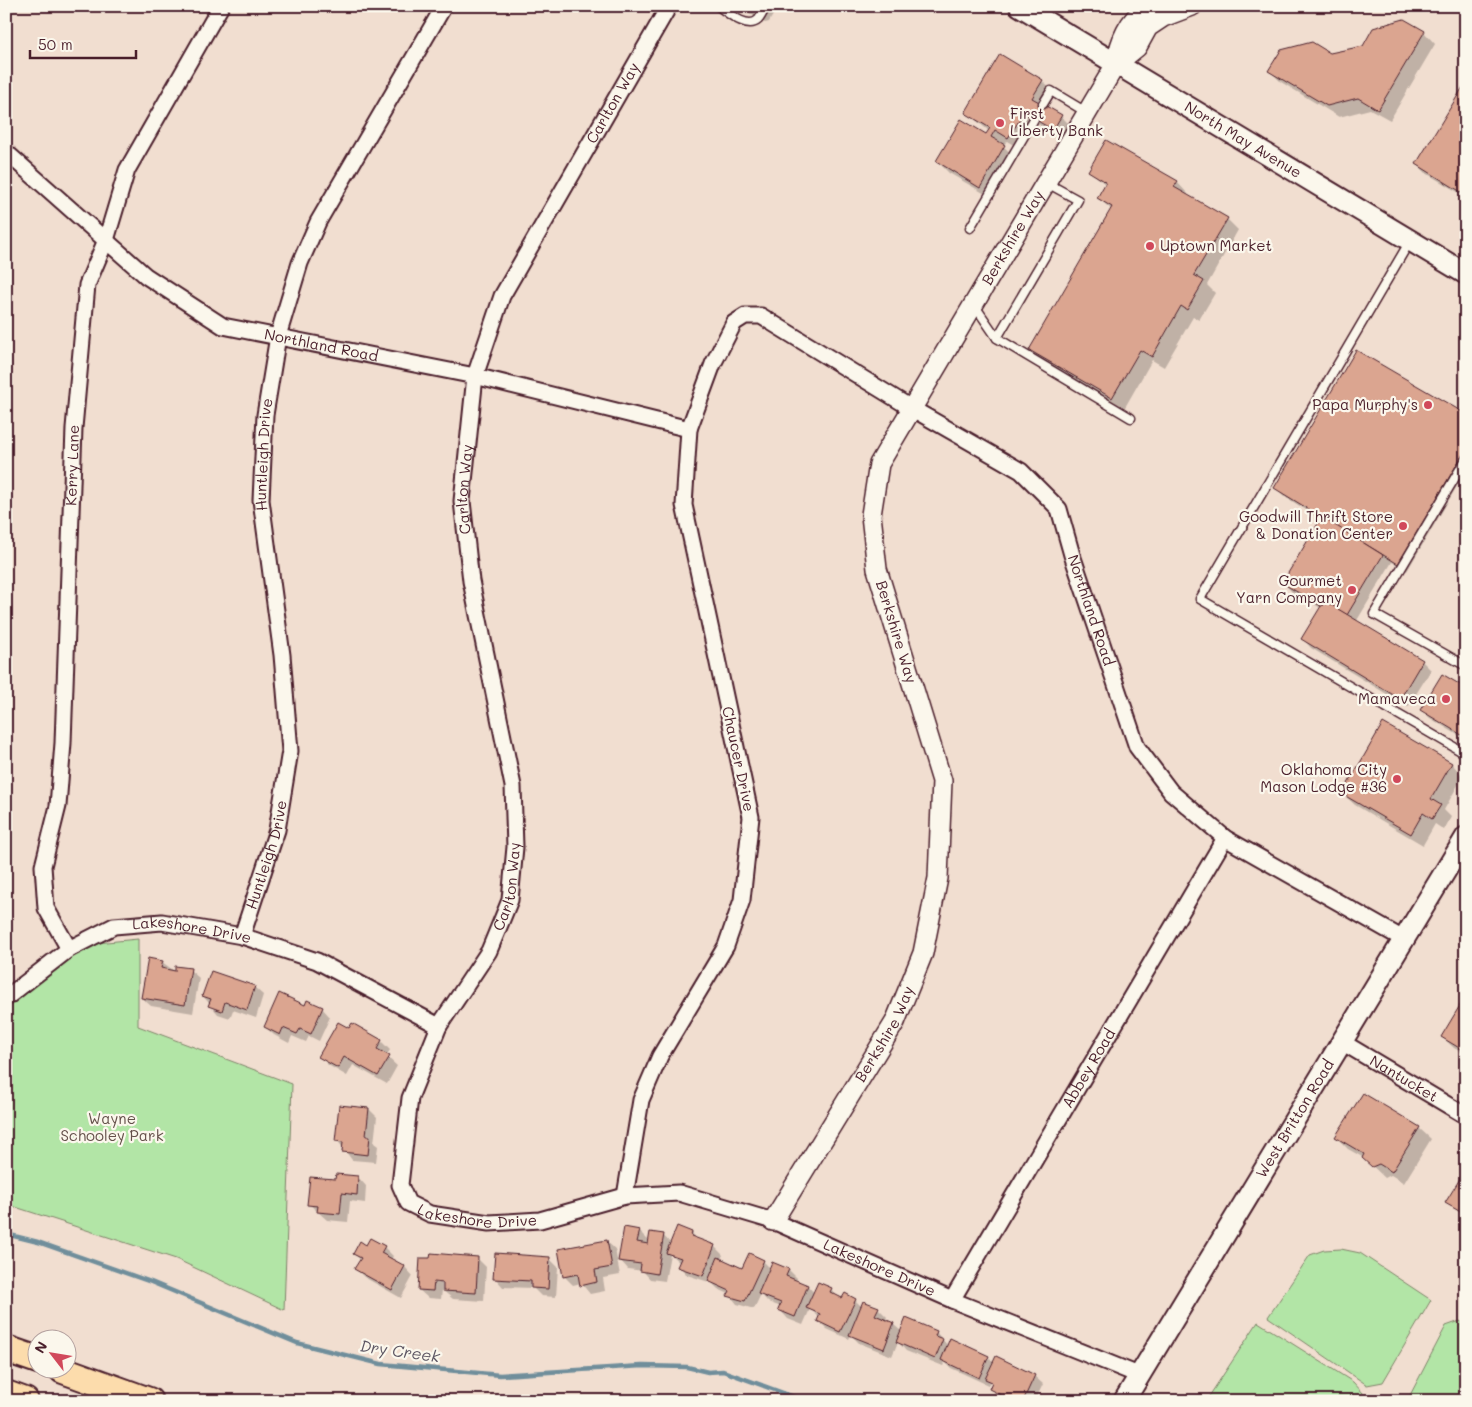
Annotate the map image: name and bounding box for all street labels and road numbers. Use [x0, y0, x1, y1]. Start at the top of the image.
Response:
street label: Carlton Way [581, 58, 643, 147]
street label: North May Avenue [1181, 96, 1306, 182]
street label: Berkshire Way [976, 186, 1048, 288]
street label: Northland Road [263, 323, 380, 366]
street label: Huntleigh Drive [250, 396, 277, 512]
street label: Kerry Lane [60, 424, 83, 506]
street label: Carlton Way [451, 443, 477, 536]
street label: Northland Road [1064, 552, 1120, 668]
street label: Berkshire Way [872, 578, 922, 686]
street label: Chaucer Drive [718, 704, 760, 813]
street label: Huntleigh Drive [240, 799, 291, 912]
street label: Carlton Way [487, 842, 524, 933]
street label: Lakeshore Drive [131, 910, 255, 948]
street label: Berkshire Way [850, 983, 918, 1085]
street label: Abbey Road [1057, 1025, 1119, 1111]
street label: Nantucket [1366, 1050, 1442, 1106]
street label: West Britton Road [1251, 1055, 1338, 1181]
street label: Lakeshore Drive [415, 1198, 538, 1232]
street label: Lakeshore Drive [821, 1234, 939, 1300]

